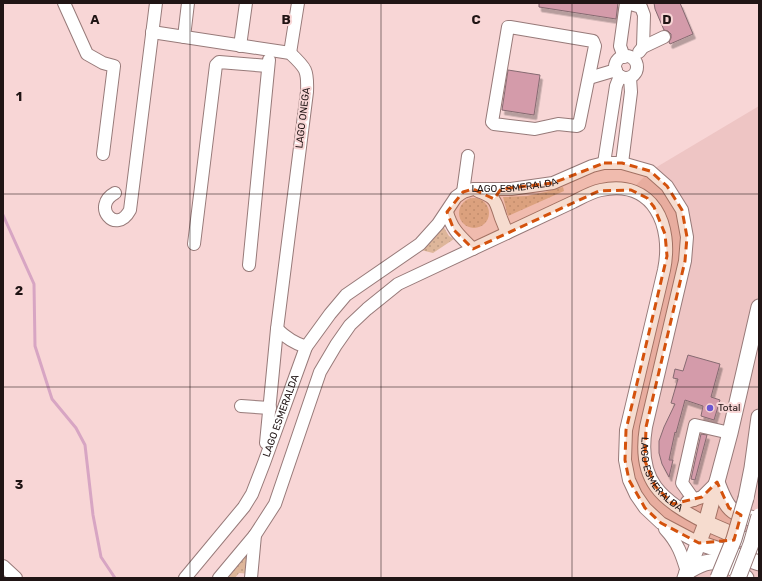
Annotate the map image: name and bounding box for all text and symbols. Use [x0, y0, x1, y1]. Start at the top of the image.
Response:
text: A [90, 12, 100, 27]
text: B [281, 12, 291, 27]
text: C [471, 12, 481, 27]
text: D [662, 12, 672, 27]
street label: LAGO ONEGA [293, 87, 313, 149]
text: 1 [16, 89, 22, 104]
street label: LAGO ESMERALDA [471, 175, 560, 195]
text: 2 [15, 283, 23, 298]
street label: LAGO ESMERALDA [261, 373, 302, 459]
place label: Total [718, 402, 740, 414]
marker: Total [705, 403, 715, 413]
street label: LAGO ESMERALDA [638, 436, 685, 515]
text: 3 [15, 477, 24, 492]

